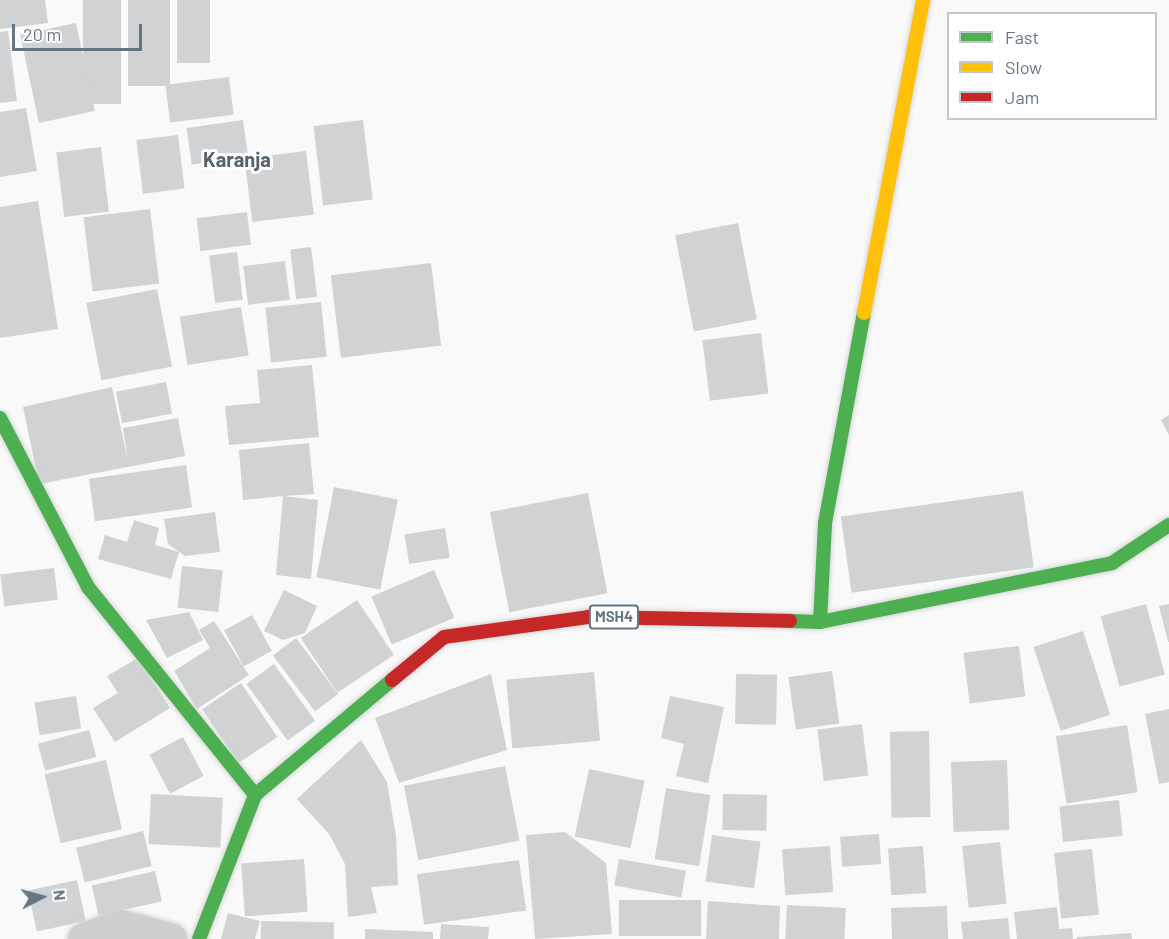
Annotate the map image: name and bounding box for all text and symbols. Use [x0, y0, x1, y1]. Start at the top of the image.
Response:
scale bar [15, 12, 146, 50]
legend [947, 12, 1157, 120]
text: 20 m [23, 23, 61, 45]
text: Fast [1005, 26, 1039, 48]
text: Slow [1005, 56, 1042, 78]
text: Jam [1005, 86, 1039, 108]
district label: Karanja [203, 147, 271, 171]
road number: MSH4 [588, 605, 640, 629]
north arrow [12, 867, 72, 927]
text: N [50, 889, 70, 901]

